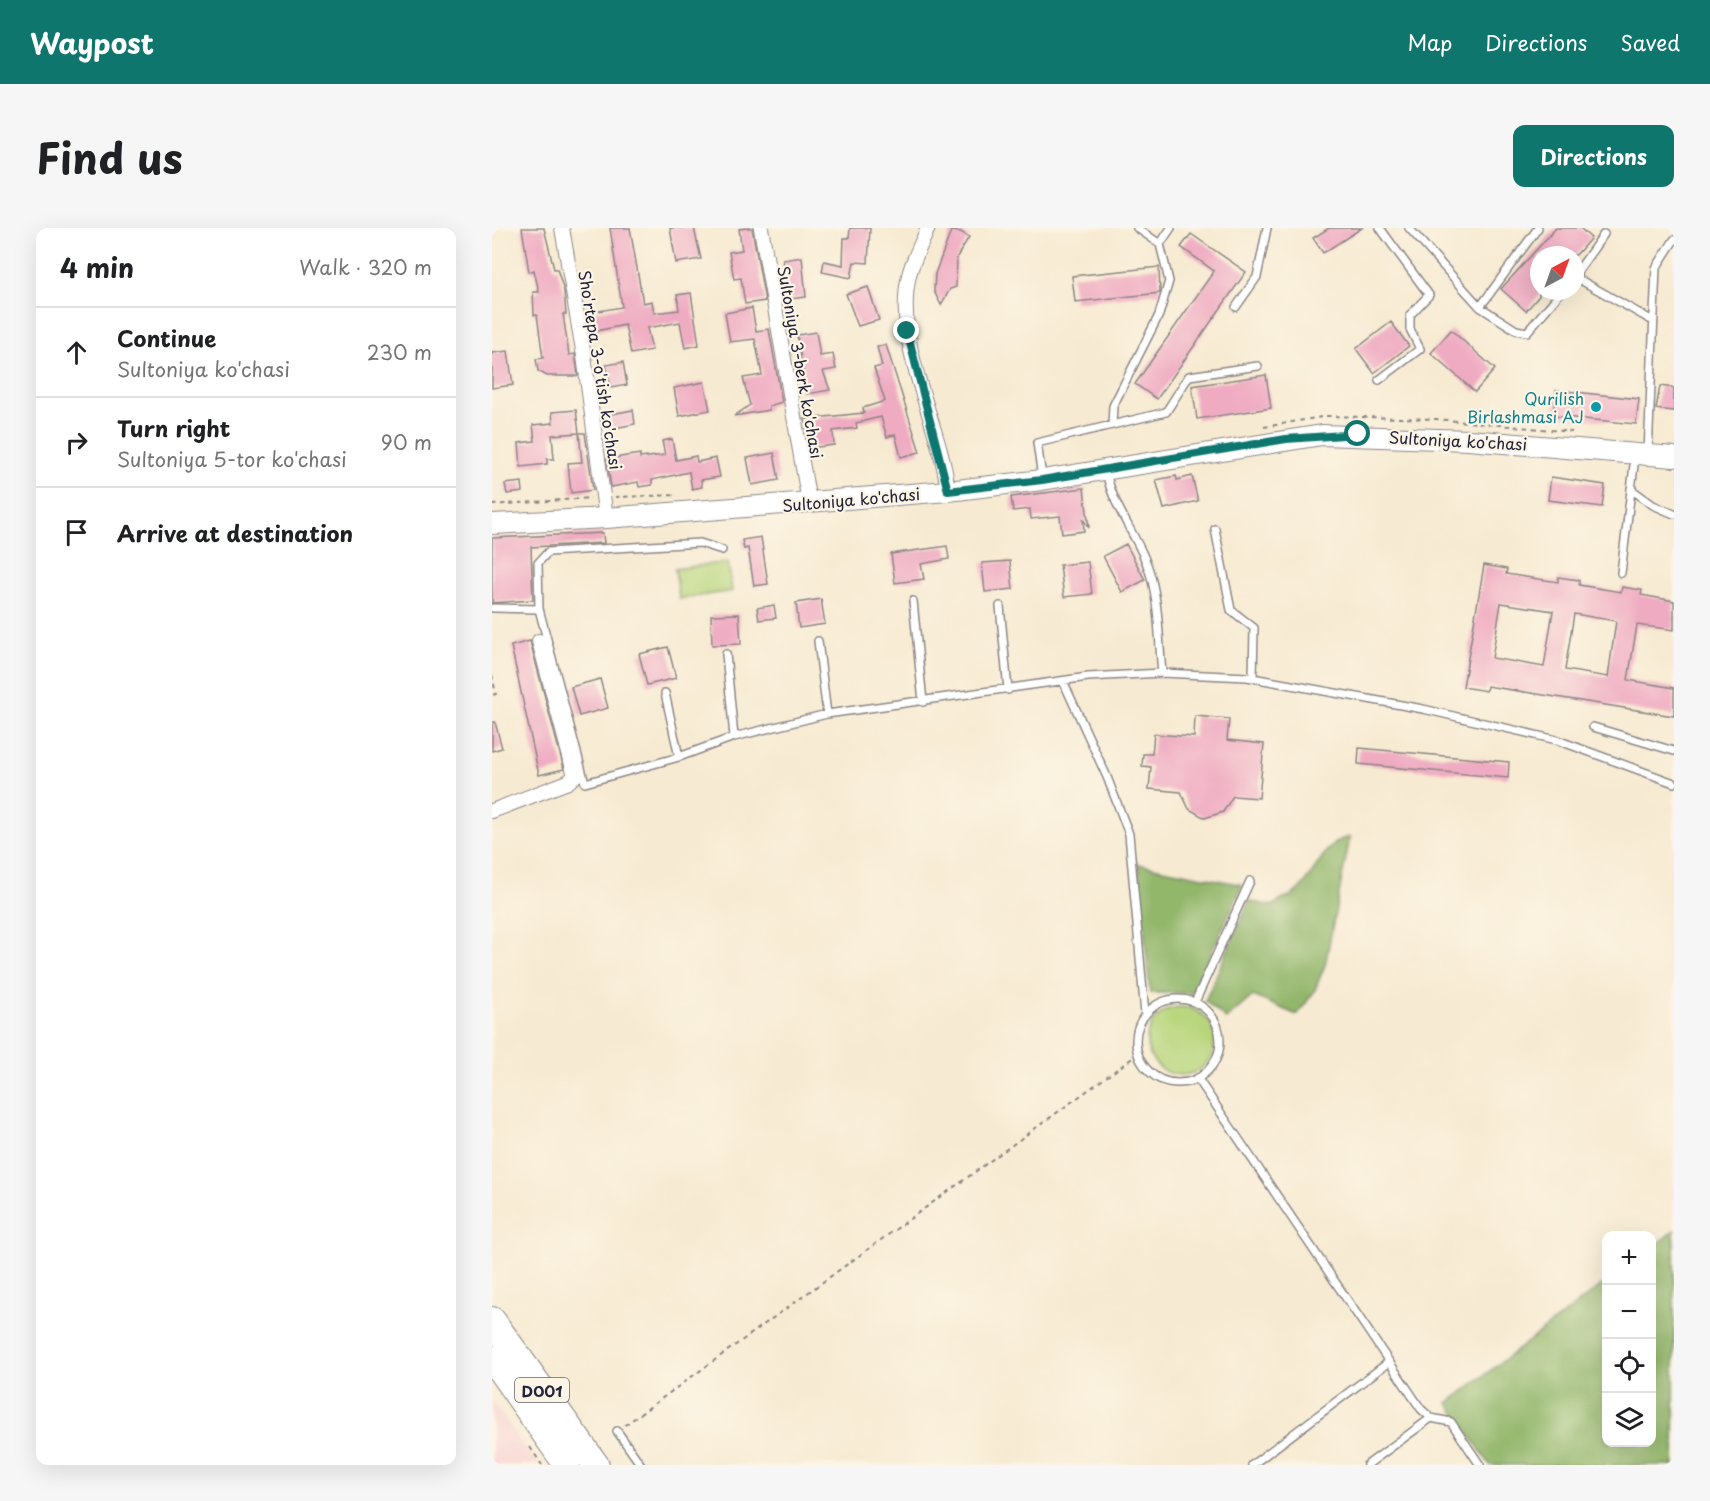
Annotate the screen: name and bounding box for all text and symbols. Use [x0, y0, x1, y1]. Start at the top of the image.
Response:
text: Waypost [30, 21, 154, 64]
text: Map [1407, 26, 1452, 58]
text: Directions [1485, 26, 1587, 58]
text: Saved [1620, 26, 1680, 58]
text: Find us [36, 125, 183, 188]
button: Directions [1513, 125, 1674, 187]
north arrow [1530, 246, 1584, 300]
text: 4 min [60, 248, 134, 287]
text: Walk · 320 m [299, 252, 432, 282]
street label: Sultoniya 3-berk ko'chasi [772, 264, 830, 460]
street label: Sho'rtepa 3-o'tish ko'chasi [573, 269, 629, 471]
route end [893, 317, 919, 343]
text: Continue [117, 321, 216, 354]
icon: ahead [60, 336, 93, 369]
text: 230 m [367, 337, 432, 367]
text: Sultoniya ko'chasi [117, 354, 290, 384]
place label: Qurilish Birlashmasi AJ [1467, 386, 1584, 428]
marker: Qurilish Birlashmasi AJ [1589, 400, 1603, 414]
text: Turn right [117, 411, 230, 444]
route start [1344, 420, 1370, 446]
street label: Sultoniya ko'chasi [1388, 424, 1528, 456]
icon: right [60, 426, 93, 459]
text: 90 m [381, 427, 432, 457]
text: Sultoniya 5-tor ko'chasi [117, 444, 347, 474]
street label: Sultoniya ko'chasi [781, 481, 921, 517]
icon: arrive [60, 516, 93, 549]
text: Arrive at destination [117, 516, 353, 549]
map controls [1602, 1231, 1656, 1447]
button: + [1602, 1231, 1656, 1285]
button: − [1602, 1285, 1656, 1339]
button: locate [1602, 1339, 1656, 1393]
road number: D001 [515, 1378, 569, 1402]
button: layers [1602, 1393, 1656, 1447]

